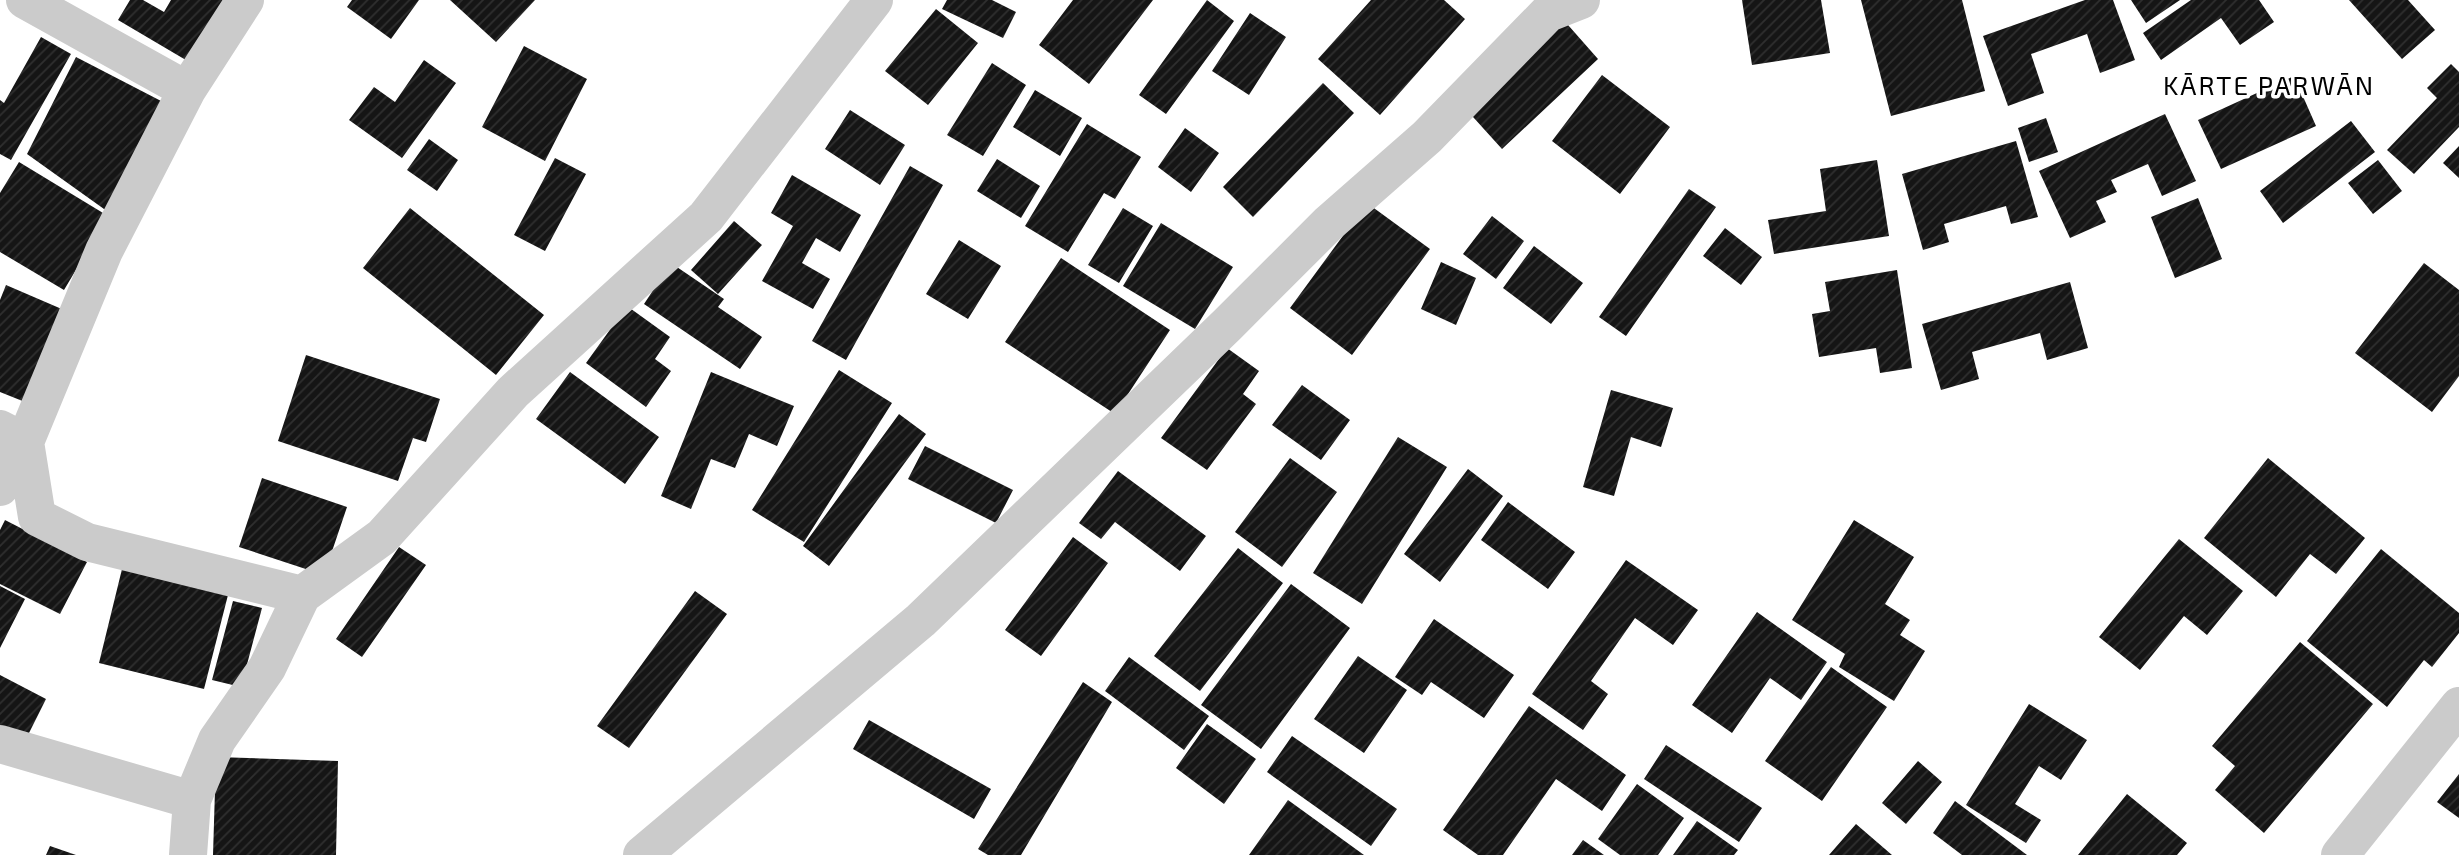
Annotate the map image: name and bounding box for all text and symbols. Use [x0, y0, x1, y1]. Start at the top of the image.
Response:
district label: KĀRTE PARWĀN [2163, 69, 2375, 100]

